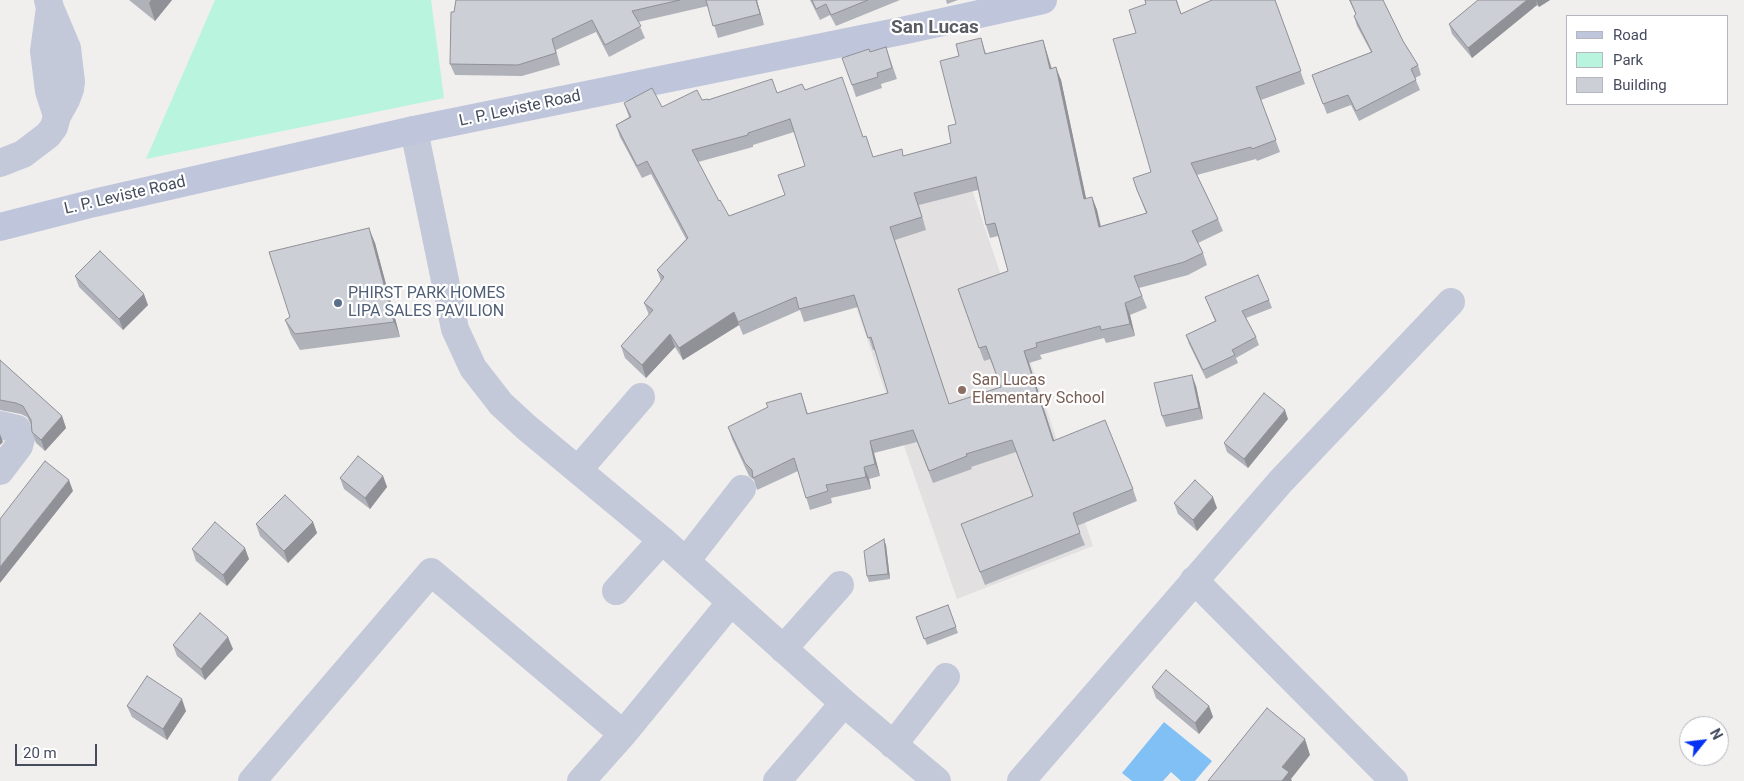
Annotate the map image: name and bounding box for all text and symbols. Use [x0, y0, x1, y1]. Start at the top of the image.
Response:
legend [1566, 15, 1729, 105]
district label: San Lucas [891, 17, 979, 39]
text: Road [1613, 26, 1647, 44]
text: Park [1613, 51, 1643, 69]
text: Building [1613, 76, 1667, 94]
street label: L. P. Leviste Road [457, 87, 583, 131]
street label: L. P. Leviste Road [63, 173, 187, 219]
place label: PHIRST PARK HOMES LIPA SALES PAVILION [348, 284, 505, 322]
marker: PHIRST PARK HOMES LIPA SALES PAVILION [332, 297, 344, 309]
place label: San Lucas Elementary School [972, 371, 1105, 409]
marker: San Lucas Elementary School [956, 384, 968, 396]
north arrow [1679, 716, 1729, 766]
text: N [1707, 726, 1726, 742]
scale bar [18, 734, 100, 766]
text: 20 m [23, 744, 57, 762]

